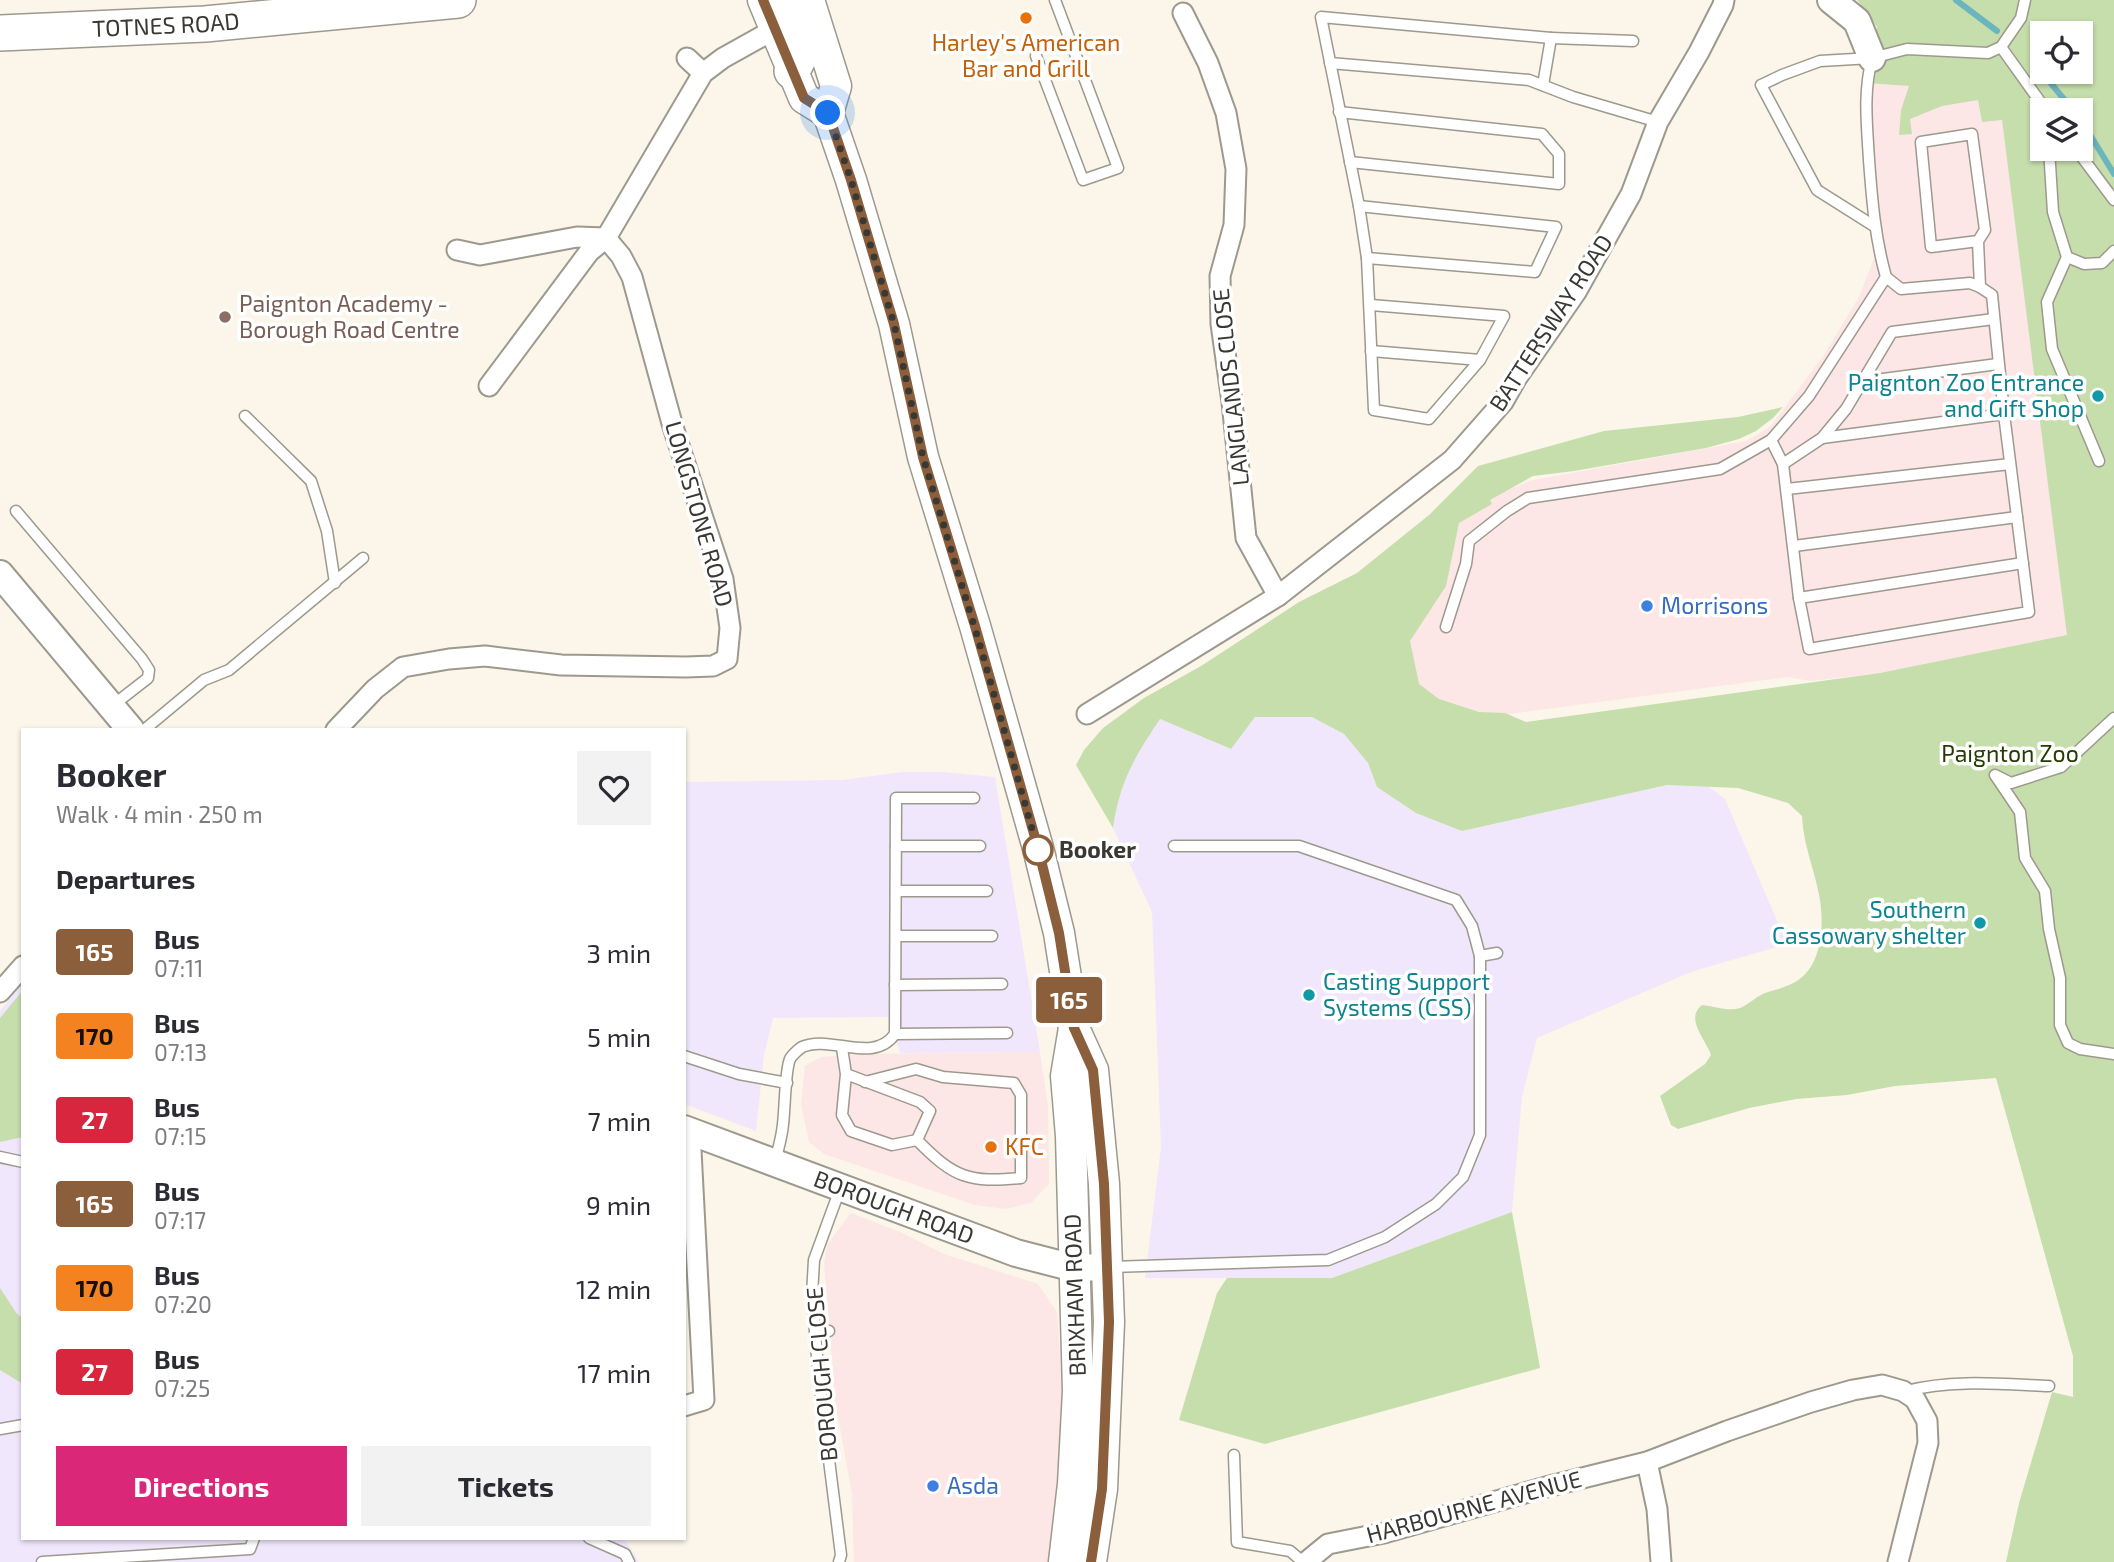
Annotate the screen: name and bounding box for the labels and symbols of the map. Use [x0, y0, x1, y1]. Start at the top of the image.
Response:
street label: TOTNES ROAD [91, 6, 241, 42]
marker: Harley's American Bar and Grill [1018, 10, 1034, 26]
place label: Harley's American Bar and Grill [932, 28, 1120, 82]
your location [810, 95, 845, 130]
street label: BATTERSWAY ROAD [1483, 229, 1618, 416]
street label: LANGLANDS CLOSE [1206, 287, 1254, 487]
place label: Paignton Academy - Borough Road Centre [239, 289, 460, 343]
marker: Paignton Academy - Borough Road Centre [217, 309, 233, 325]
place label: Paignton Zoo Entrance and Gift Shop [1848, 368, 2084, 422]
marker: Paignton Zoo Entrance and Gift Shop [2090, 388, 2106, 404]
street label: LONGSTONE ROAD [660, 418, 740, 610]
place label: Morrisons [1661, 591, 1768, 619]
marker: Morrisons [1639, 598, 1655, 614]
park label: Paignton Zoo [1941, 739, 2079, 767]
marker: Booker [1023, 835, 1053, 865]
place label: Booker [1059, 835, 1136, 863]
place label: Southern Cassowary shelter [1772, 895, 1966, 949]
marker: Southern Cassowary shelter [1972, 915, 1988, 931]
place label: Casting Support Systems (CSS) [1323, 967, 1490, 1021]
line badge: 165 [1029, 977, 1109, 1023]
marker: Casting Support Systems (CSS) [1301, 987, 1317, 1003]
place label: KFC [1005, 1132, 1044, 1160]
marker: KFC [983, 1139, 999, 1155]
street label: BOROUGH ROAD [810, 1164, 978, 1249]
street label: BRIXHAM ROAD [1057, 1213, 1091, 1377]
street label: BOROUGH CLOSE [799, 1286, 843, 1463]
street label: HARBOURNE AVENUE [1363, 1464, 1584, 1548]
place label: Asda [947, 1471, 999, 1499]
marker: Asda [925, 1478, 941, 1494]

